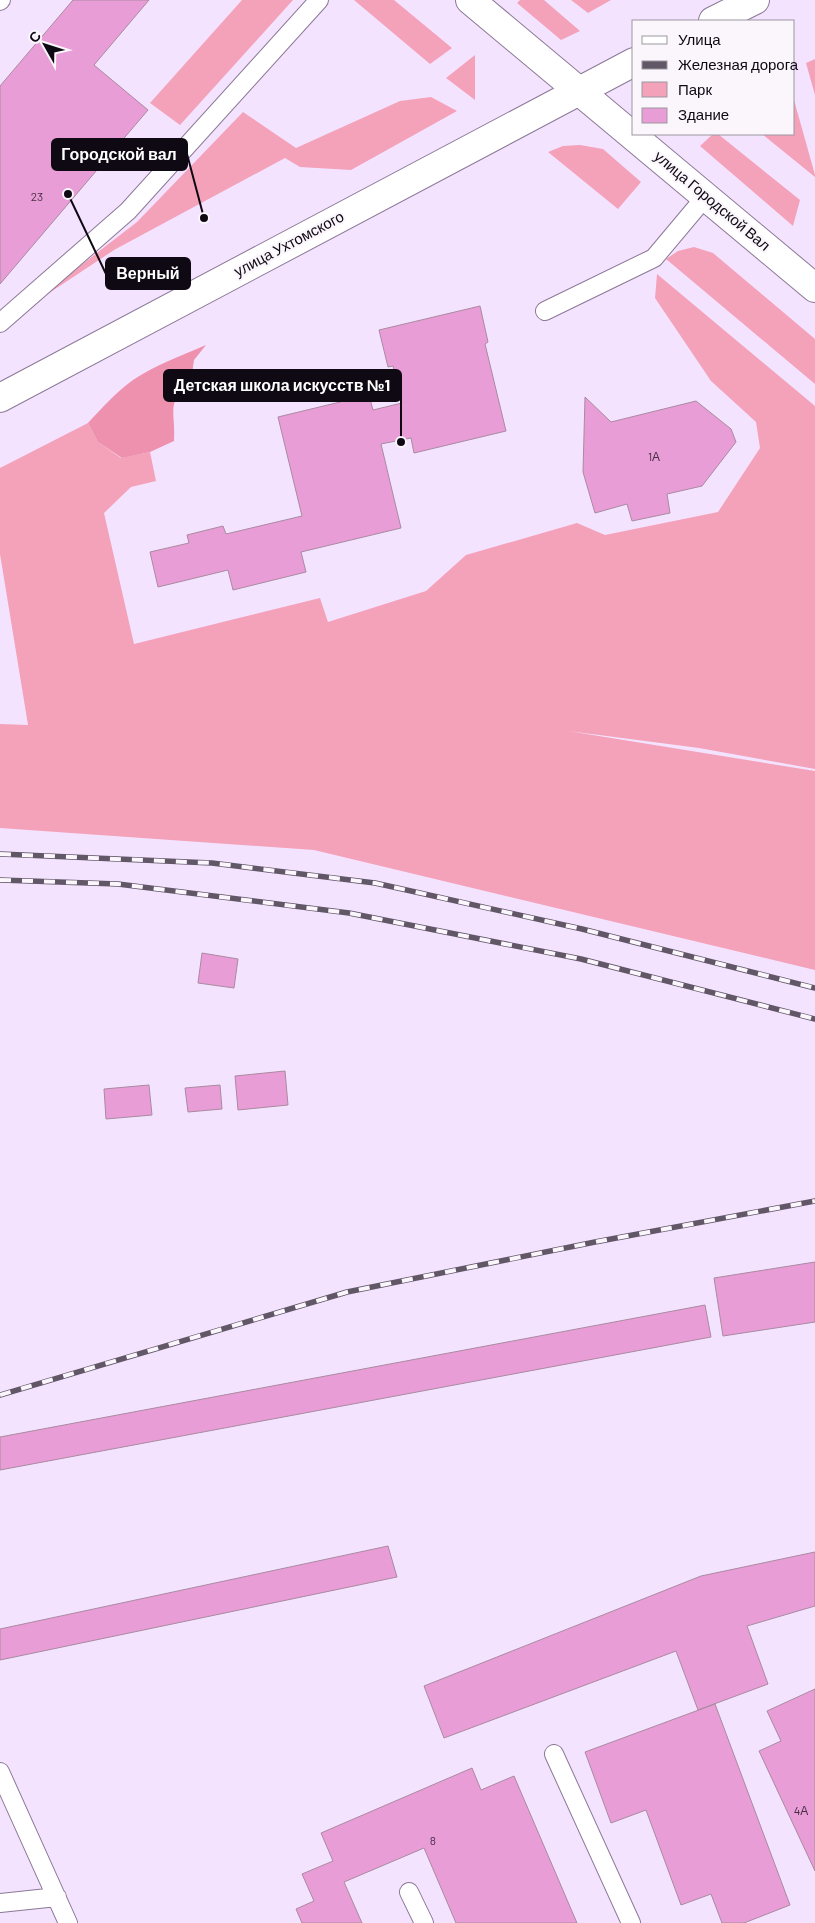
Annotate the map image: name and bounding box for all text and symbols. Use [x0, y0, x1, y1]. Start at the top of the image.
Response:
north arrow [20, 20, 70, 70]
legend [632, 20, 795, 135]
text: С [25, 27, 44, 46]
text: Улица [678, 30, 721, 48]
text: Железная дорога [678, 55, 799, 73]
text: Парк [678, 80, 712, 98]
text: Здание [678, 105, 729, 123]
callout: Городской вал [52, 139, 187, 170]
text: Городской вал [61, 144, 177, 163]
street label: улица Городской Вал [651, 146, 774, 254]
house number: 23 [31, 189, 43, 203]
street label: улица Ухтомского [231, 207, 347, 280]
callout: Верный [106, 258, 190, 289]
text: Верный [116, 263, 180, 282]
callout: Детская школа искусств №1 [164, 370, 401, 401]
text: Детская школа искусств №1 [174, 375, 390, 394]
house number: 1А [648, 449, 660, 463]
house number: 4А [794, 1803, 808, 1817]
house number: 8 [430, 1833, 436, 1847]

